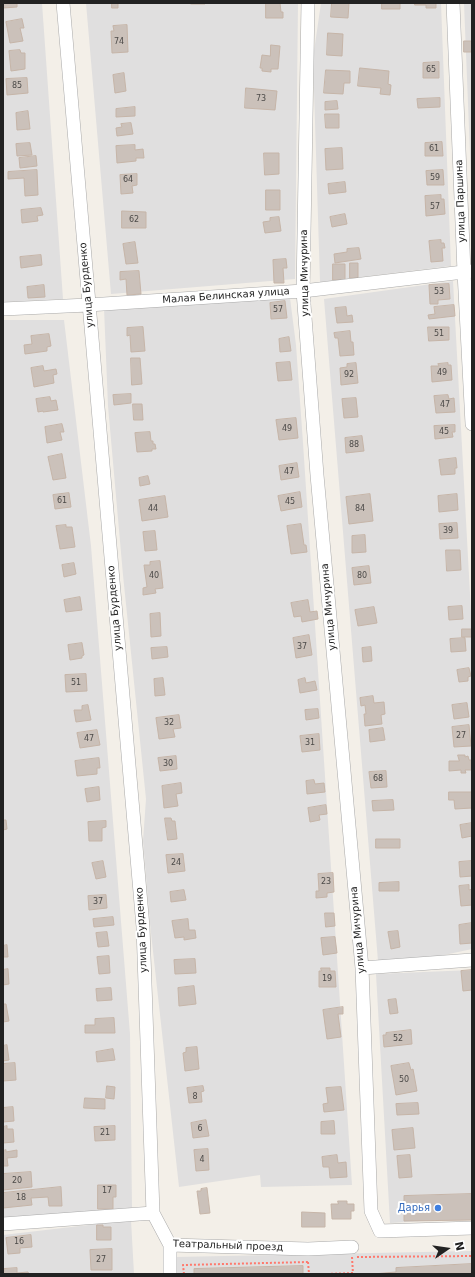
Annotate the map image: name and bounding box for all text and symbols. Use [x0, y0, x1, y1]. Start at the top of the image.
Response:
house number: 74 [114, 37, 124, 47]
house number: 65 [426, 65, 436, 75]
house number: 85 [12, 81, 22, 91]
house number: 73 [256, 94, 266, 104]
house number: 61 [429, 144, 439, 154]
street label: улица Паршина [454, 159, 468, 243]
house number: 59 [430, 173, 440, 183]
house number: 64 [123, 175, 133, 185]
house number: 57 [430, 202, 440, 212]
house number: 62 [129, 215, 139, 225]
street label: улица Мичурина [298, 229, 312, 317]
street label: улица Бурденко [77, 242, 97, 328]
street label: Малая Белинская улица [162, 286, 290, 306]
house number: 53 [434, 287, 444, 297]
house number: 57 [273, 305, 283, 315]
house number: 51 [434, 329, 444, 339]
house number: 49 [437, 368, 447, 378]
house number: 92 [344, 370, 354, 380]
house number: 47 [440, 400, 450, 410]
house number: 49 [282, 424, 292, 434]
house number: 45 [439, 427, 449, 437]
house number: 88 [349, 440, 359, 450]
house number: 47 [284, 467, 294, 477]
house number: 61 [57, 496, 67, 506]
house number: 45 [285, 497, 295, 507]
house number: 44 [148, 504, 158, 514]
house number: 84 [355, 504, 365, 514]
house number: 39 [443, 526, 453, 536]
street label: улица Мичурина [319, 563, 339, 651]
street label: улица Бурденко [105, 565, 125, 651]
house number: 40 [149, 571, 159, 581]
house number: 80 [357, 571, 367, 581]
house number: 37 [297, 642, 307, 652]
house number: 51 [71, 678, 81, 688]
house number: 32 [164, 718, 174, 728]
house number: 27 [456, 731, 466, 741]
house number: 47 [84, 734, 94, 744]
house number: 31 [305, 738, 315, 748]
house number: 30 [163, 759, 173, 769]
house number: 68 [373, 774, 383, 784]
house number: 24 [171, 858, 181, 868]
house number: 23 [321, 877, 331, 887]
street label: улица Мичурина [348, 886, 368, 974]
street label: улица Бурденко [134, 887, 150, 973]
house number: 37 [93, 897, 103, 907]
house number: 19 [322, 974, 332, 984]
house number: 52 [393, 1034, 403, 1044]
house number: 50 [399, 1075, 409, 1085]
house number: 8 [192, 1092, 198, 1102]
house number: 6 [197, 1124, 203, 1134]
house number: 21 [100, 1128, 110, 1138]
house number: 4 [199, 1155, 205, 1165]
house number: 20 [12, 1176, 22, 1186]
house number: 17 [102, 1186, 112, 1196]
house number: 18 [16, 1193, 26, 1203]
place label: Дарья [398, 1202, 430, 1214]
marker: Дарья [433, 1203, 443, 1213]
north arrow [427, 1229, 467, 1269]
house number: 16 [14, 1237, 24, 1247]
street label: Театральный проезд [173, 1238, 283, 1254]
text: N [452, 1240, 467, 1252]
house number: 27 [96, 1255, 106, 1265]

